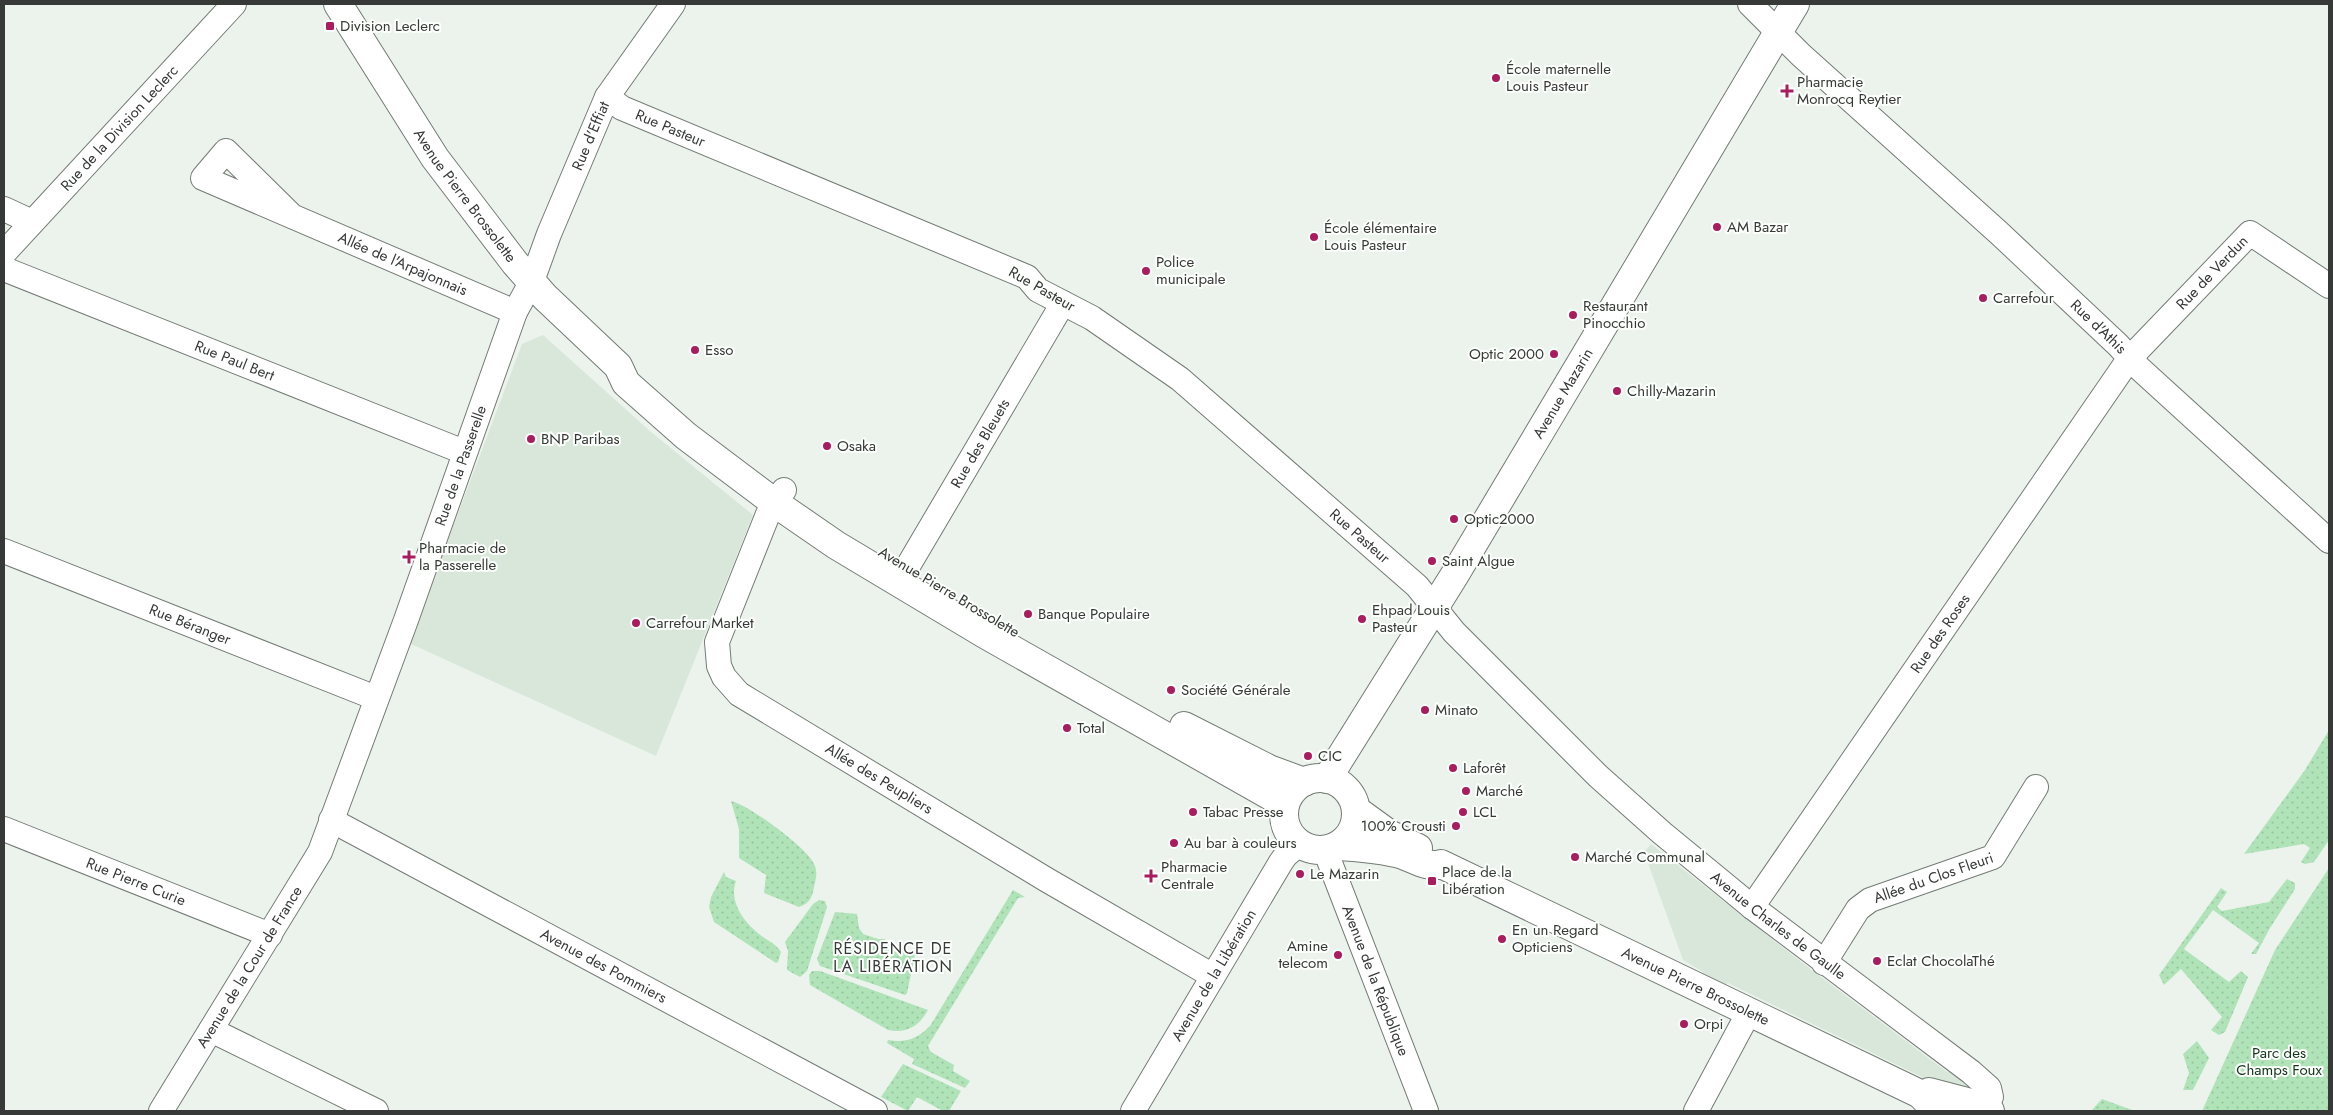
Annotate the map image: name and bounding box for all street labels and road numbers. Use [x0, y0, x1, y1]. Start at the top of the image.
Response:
street label: Rue de la Division Leclerc [55, 60, 183, 196]
street label: Rue d'Effiat [566, 98, 615, 174]
street label: Rue Pasteur [632, 104, 710, 153]
street label: Avenue Pierre Brossolette [408, 124, 522, 267]
street label: Allée de l'Arpajonnais [335, 226, 471, 301]
street label: Rue de Verdun [2171, 231, 2253, 315]
street label: Rue Pasteur [1005, 261, 1080, 317]
street label: Rue d'Athis [2065, 294, 2132, 359]
street label: Rue Paul Bert [191, 335, 278, 387]
street label: Avenue Mazarin [1527, 344, 1598, 443]
street label: Rue des Bleuets [945, 395, 1015, 492]
street label: Rue de la Passerelle [429, 402, 492, 529]
street label: Rue Pasteur [1325, 503, 1395, 569]
street label: Avenue Pierre Brossolette [874, 541, 1024, 643]
street label: Rue des Roses [1905, 589, 1975, 678]
street label: Rue Béranger [146, 598, 235, 651]
street label: Allée des Peupliers [821, 738, 937, 819]
street label: Allée du Clos Fleuri [1870, 847, 1996, 909]
street label: Rue Pierre Curie [83, 852, 189, 911]
street label: Avenue Charles de Gaulle [1706, 866, 1851, 985]
street label: Avenue de la Cour de France [191, 882, 308, 1052]
street label: Avenue de la République [1336, 902, 1415, 1059]
street label: Avenue de la Libération [1166, 905, 1262, 1045]
street label: Avenue des Pommiers [536, 923, 671, 1009]
street label: Avenue Pierre Brossolette [1618, 941, 1773, 1031]

